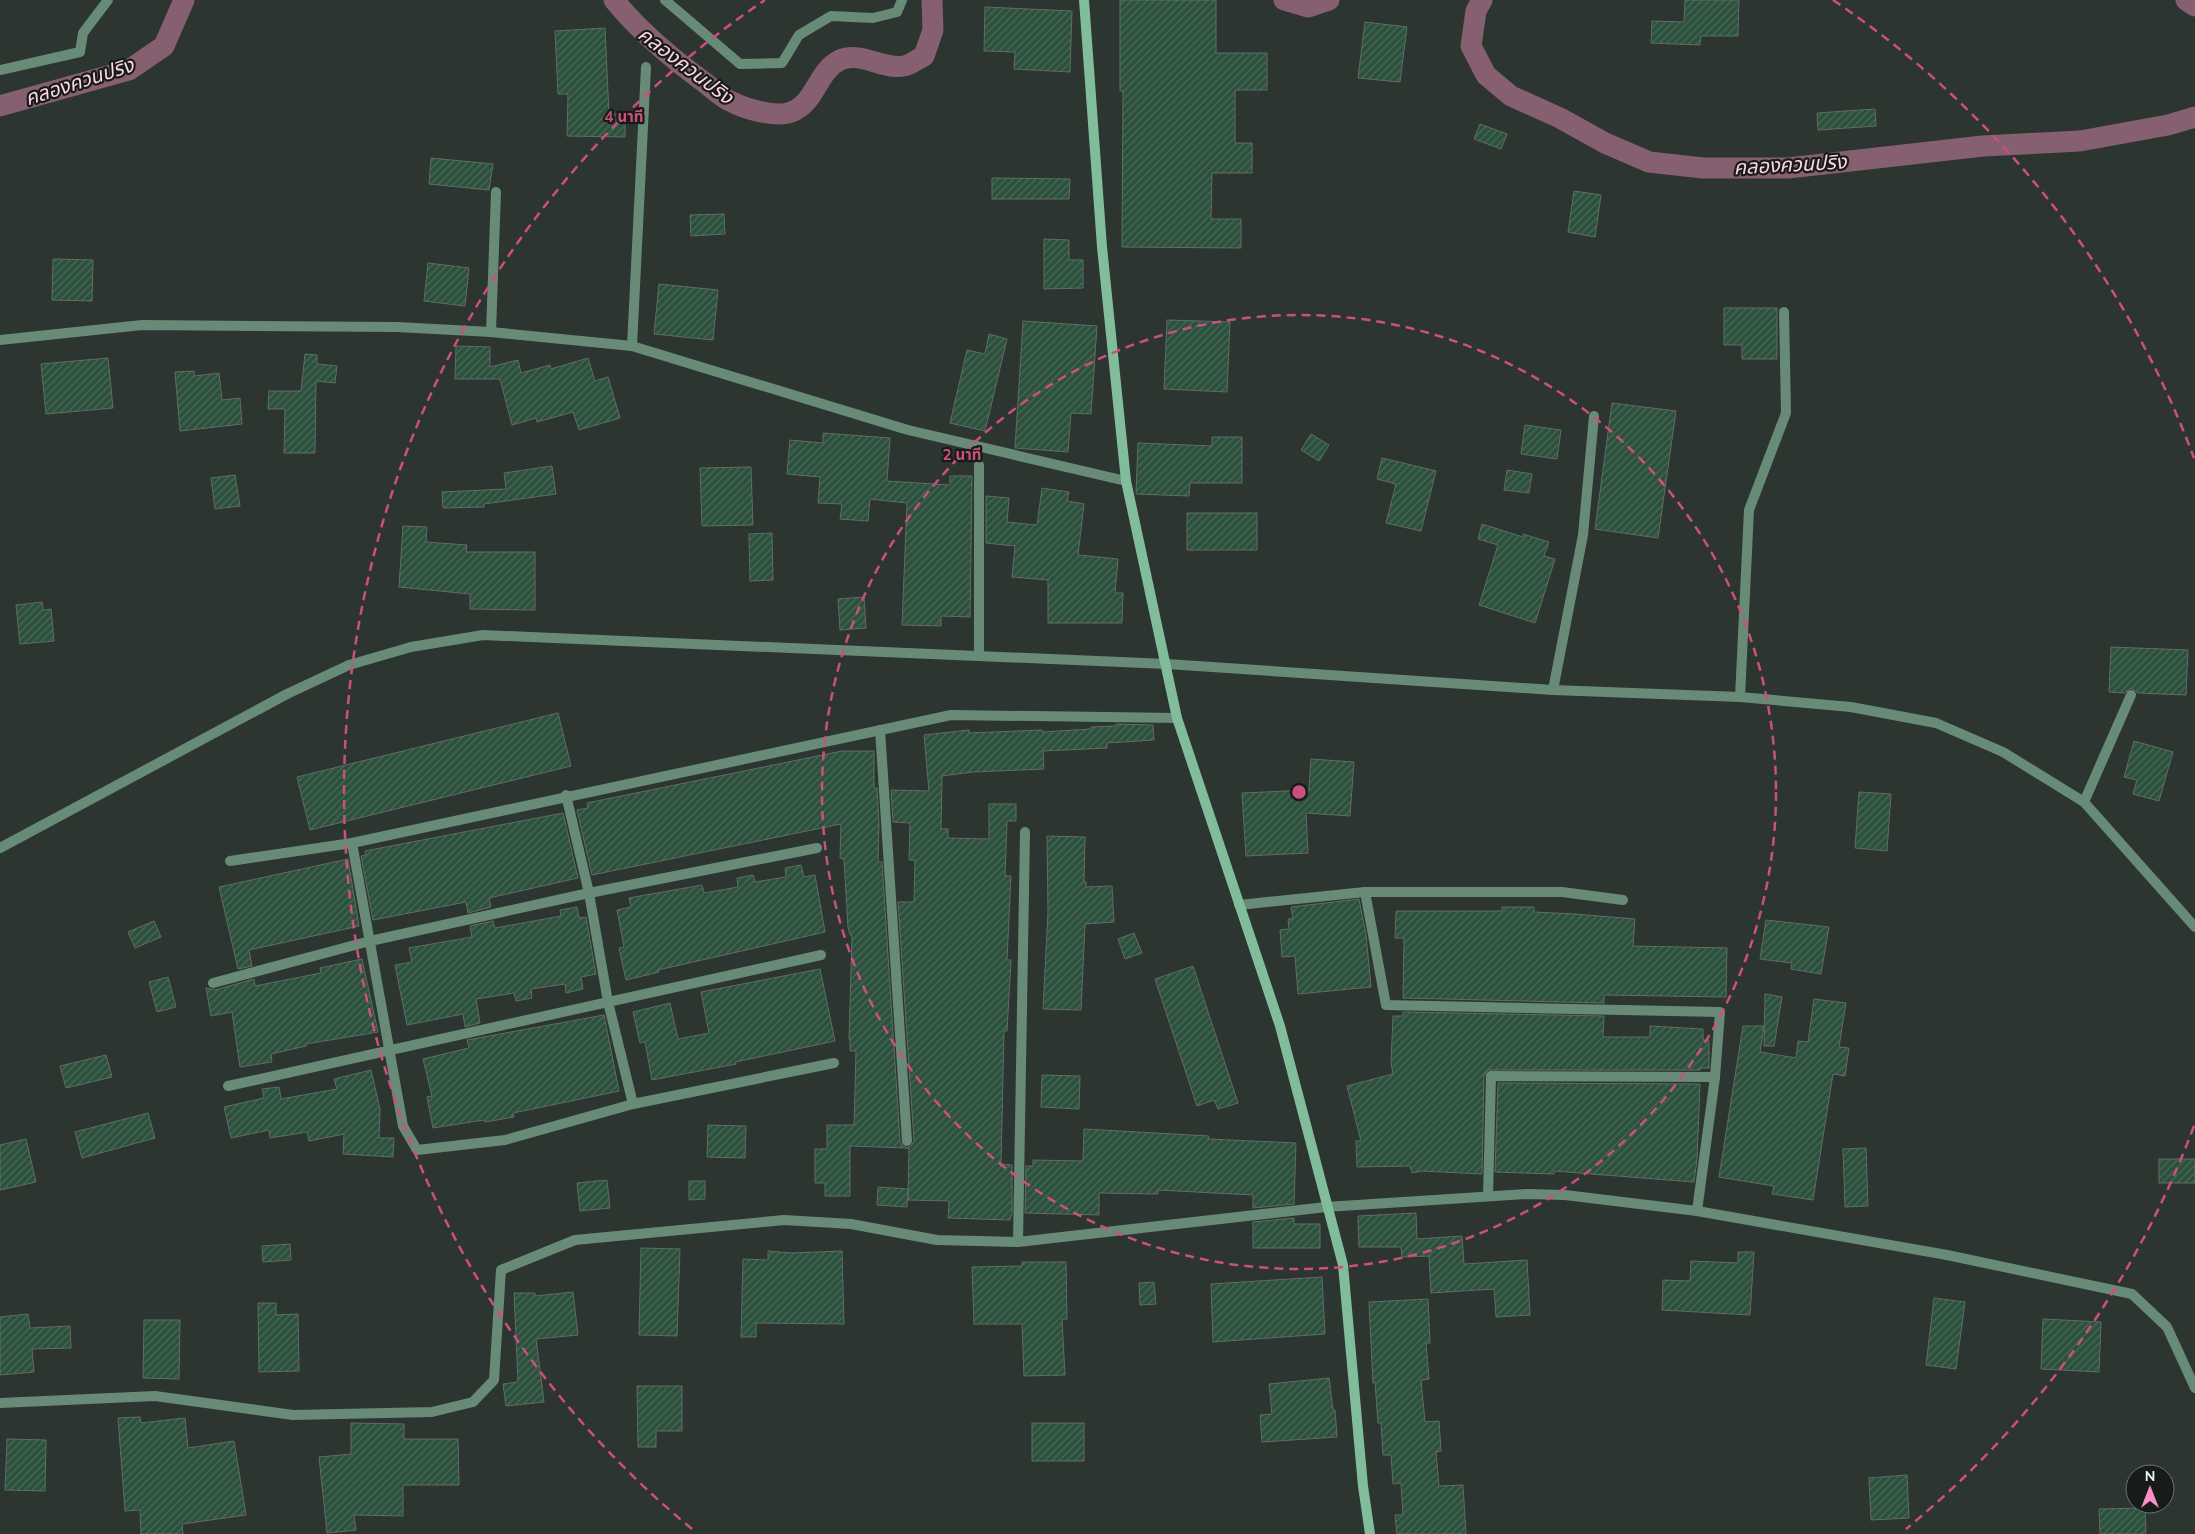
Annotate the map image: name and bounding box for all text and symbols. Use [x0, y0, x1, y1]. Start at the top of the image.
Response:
water label: คลองควนปริง [633, 21, 740, 110]
water label: คลองควนปริง [21, 51, 138, 110]
text: 4 นาที [605, 107, 644, 126]
water label: คลองควนปริง [1733, 148, 1848, 179]
text: 2 นาที [943, 445, 982, 464]
centre of rings [1290, 783, 1308, 801]
north arrow [2125, 1464, 2175, 1514]
text: N [2145, 1467, 2155, 1485]

